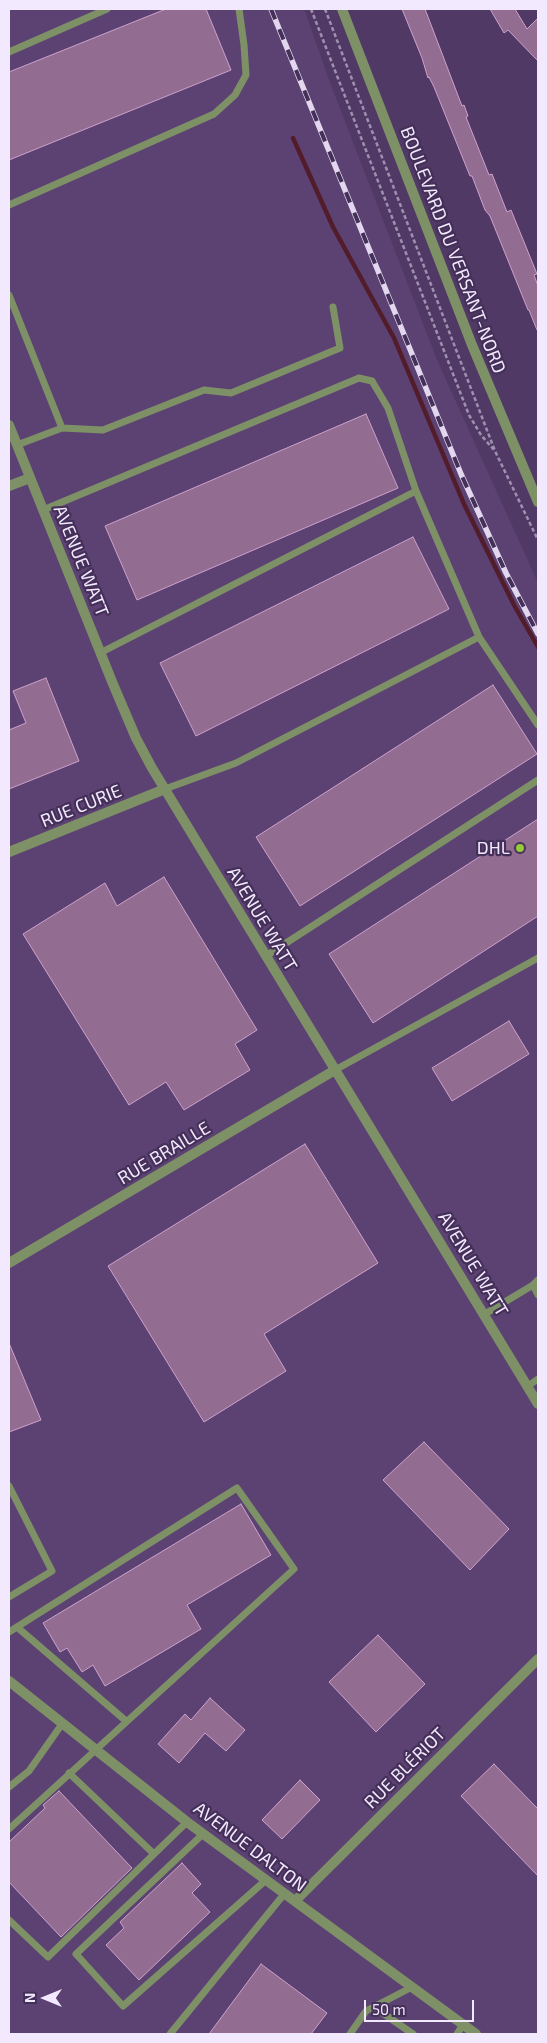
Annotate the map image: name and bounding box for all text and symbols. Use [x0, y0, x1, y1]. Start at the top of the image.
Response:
street label: BOULEVARD DU VERSANT-NORD [396, 124, 510, 376]
street label: AVENUE WATT [49, 502, 113, 620]
street label: RUE CURIE [37, 780, 125, 832]
place label: DHL [477, 837, 510, 859]
marker: DHL [514, 842, 526, 854]
street label: AVENUE WATT [222, 863, 302, 975]
street label: RUE BRAILLE [114, 1117, 214, 1189]
street label: AVENUE WATT [433, 1208, 513, 1320]
street label: RUE BLÉRIOT [360, 1723, 450, 1813]
street label: AVENUE DALTON [189, 1798, 311, 1896]
north arrow [20, 1973, 70, 2023]
scale bar [367, 1990, 477, 2022]
text: N [21, 1993, 38, 2003]
text: 50 m [372, 2000, 406, 2018]

